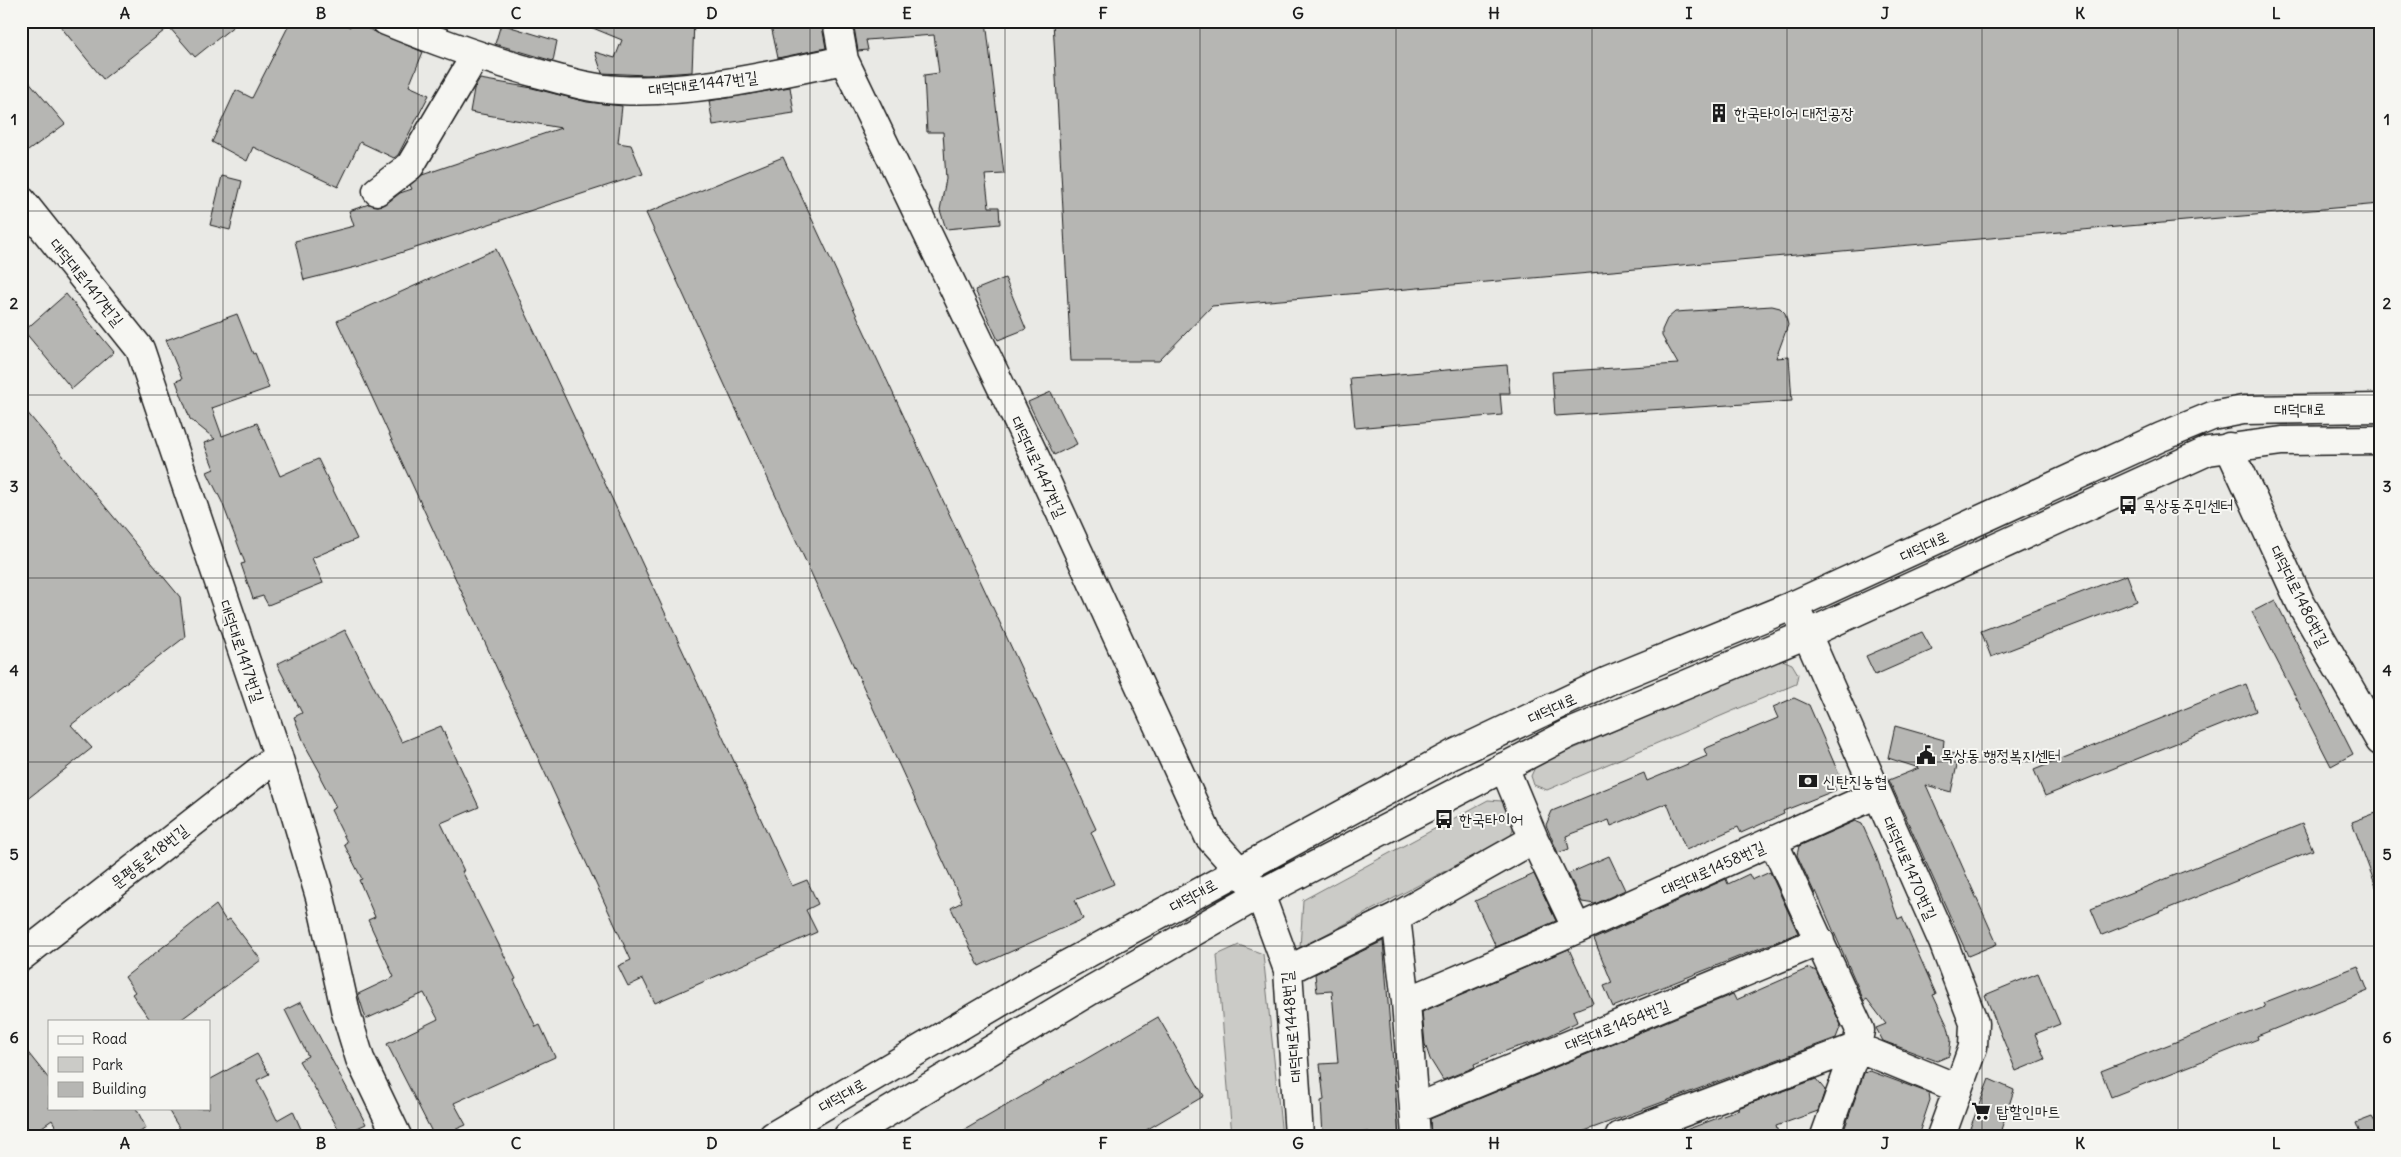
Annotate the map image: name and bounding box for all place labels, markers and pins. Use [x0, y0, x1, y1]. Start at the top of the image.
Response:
building icon: 한국타이어 대전공장 [1708, 102, 1730, 124]
place label: 한국타이어 대전공장 [1734, 103, 1854, 123]
bus stop icon: 목상동주민센터 [2117, 494, 2139, 516]
place label: 목상동주민센터 [2143, 495, 2233, 515]
public building icon: 목상동 행정복지센터 [1915, 744, 1937, 766]
place label: 목상동 행정복지센터 [1941, 745, 2061, 765]
bank icon: 신탄진농협 [1797, 770, 1819, 792]
place label: 신탄진농협 [1823, 771, 1887, 791]
bus stop icon: 한국타이어 [1433, 808, 1455, 830]
place label: 한국타이어 [1459, 809, 1523, 829]
supermarket icon: 탑할인마트 [1970, 1100, 1992, 1122]
place label: 탑할인마트 [1996, 1101, 2060, 1121]

